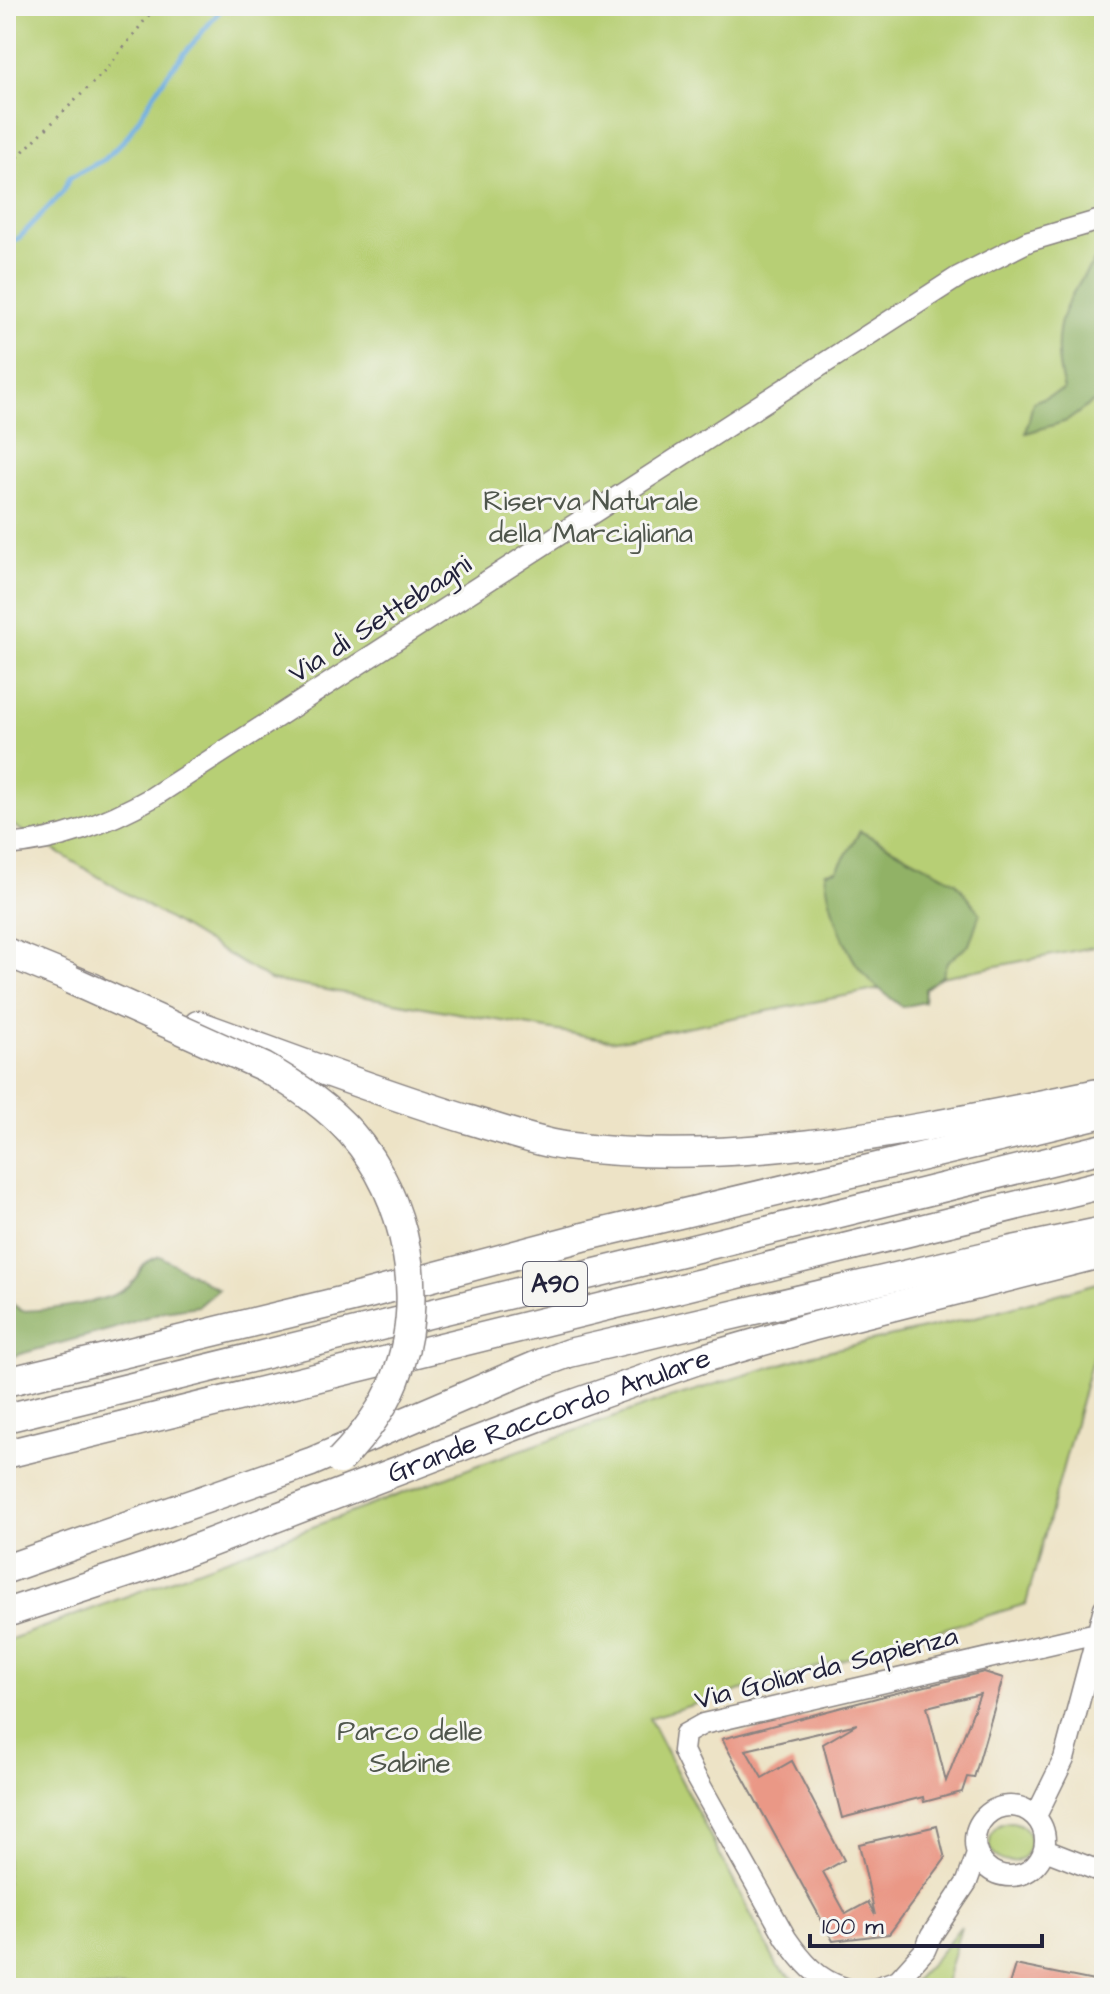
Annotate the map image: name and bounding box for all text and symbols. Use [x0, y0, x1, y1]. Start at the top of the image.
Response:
park label: Riserva Naturale della Marcigliana [483, 482, 699, 554]
street label: Via di Settebagni [281, 545, 479, 694]
road number: A90 [523, 1262, 587, 1306]
street label: Grande Raccordo Anulare [382, 1338, 716, 1493]
street label: Via Goliarda Sapienza [690, 1616, 962, 1720]
park label: Parco delle Sabine [337, 1712, 483, 1783]
scale bar [810, 1898, 1042, 1948]
text: 100 m [822, 1910, 884, 1944]

